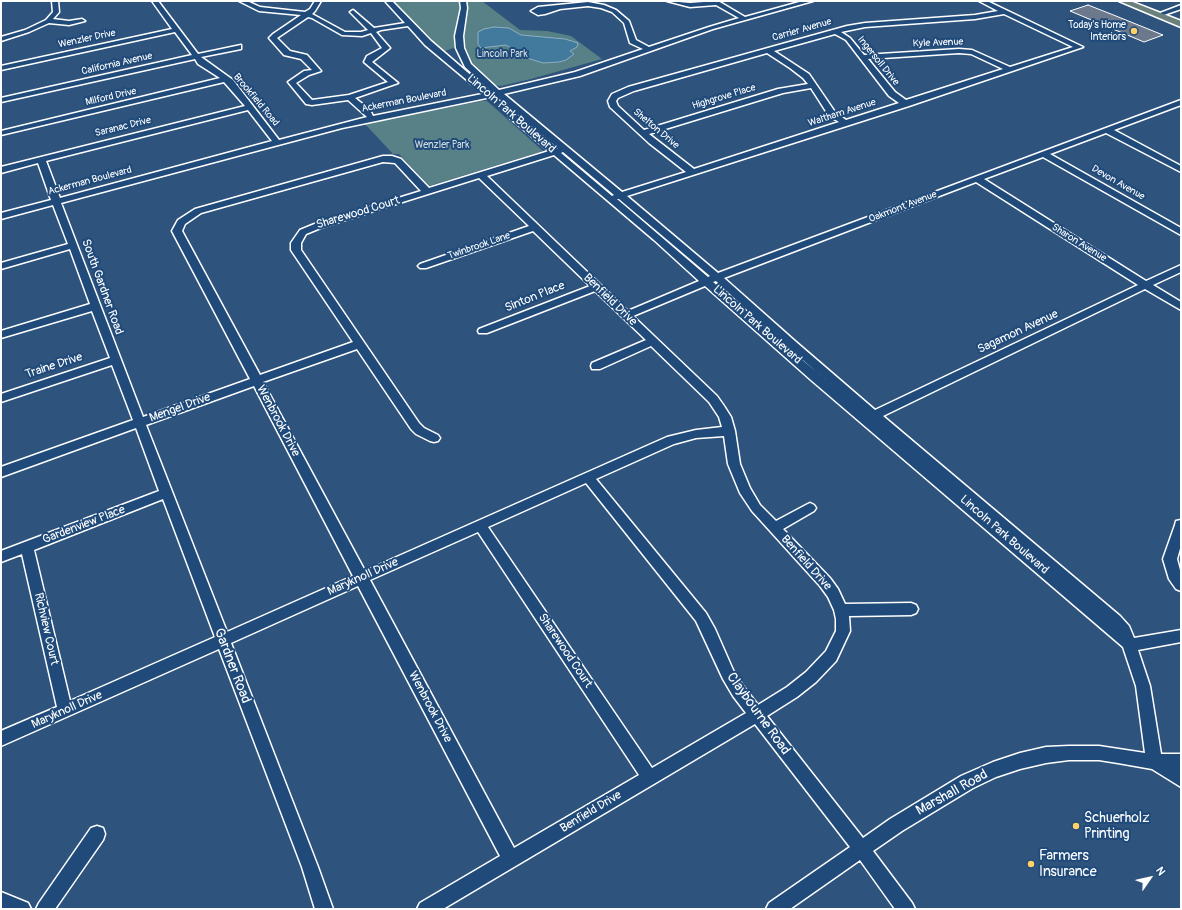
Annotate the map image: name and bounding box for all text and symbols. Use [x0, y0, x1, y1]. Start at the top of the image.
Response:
street label: Carrier Avenue [771, 16, 833, 44]
place label: Today's Home Interiors [1068, 19, 1126, 42]
marker: Today's Home Interiors [1129, 26, 1139, 36]
street label: Wenzler Drive [57, 27, 117, 51]
street label: Ingersoll Drive [854, 34, 902, 88]
street label: Kyle Avenue [913, 36, 963, 50]
park label: Lincoln Park [476, 48, 528, 60]
street label: California Avenue [80, 50, 154, 78]
street label: Brookfield Road [231, 71, 281, 129]
street label: Lincoln Park Boulevard [464, 72, 558, 156]
street label: Highgrove Place [691, 82, 757, 112]
street label: Milford Drive [84, 85, 138, 109]
street label: Ackerman Boulevard [361, 87, 447, 115]
street label: Waltham Avenue [807, 96, 877, 130]
street label: Shelton Drive [631, 106, 681, 152]
street label: Saranac Drive [94, 114, 152, 140]
park label: Wenzler Park [415, 139, 469, 151]
street label: Devon Avenue [1089, 163, 1147, 203]
street label: Ackerman Boulevard [47, 164, 133, 198]
street label: Oakmont Avenue [867, 189, 939, 225]
street label: Sharewood Court [314, 193, 402, 233]
street label: Sharon Avenue [1049, 221, 1109, 265]
street label: Twinbrook Lane [446, 230, 512, 262]
street label: South Gardner Road [78, 237, 126, 337]
street label: Benfield Drive [580, 271, 640, 329]
street label: Sinton Place [503, 278, 567, 316]
street label: Lincoln Park Boulevard [710, 283, 804, 367]
street label: Sagamon Avenue [975, 307, 1061, 357]
street label: Traine Drive [24, 350, 84, 382]
street label: Wenbrook Drive [253, 383, 303, 459]
street label: Mengel Drive [147, 390, 213, 426]
street label: Lincoln Park Boulevard [957, 493, 1051, 577]
street label: Gardenview Place [41, 503, 127, 547]
street label: Benfield Drive [778, 532, 834, 594]
street label: Maryknoll Drive [325, 555, 401, 599]
street label: Richview Court [31, 591, 61, 667]
street label: Sharewood Court [535, 611, 595, 691]
street label: Gardner Road [210, 626, 254, 706]
street label: Wenbrook Drive [405, 669, 455, 745]
street label: Claybourne Road [722, 670, 794, 758]
street label: Maryknoll Drive [29, 688, 105, 732]
street label: Marshall Road [913, 766, 991, 820]
street label: Benfield Drive [558, 788, 624, 836]
place label: Schuerholz Printing [1084, 810, 1149, 842]
marker: Schuerholz Printing [1071, 821, 1081, 831]
place label: Farmers Insurance [1039, 848, 1097, 880]
north arrow [1130, 858, 1170, 898]
marker: Farmers Insurance [1026, 859, 1036, 869]
text: N [1153, 864, 1168, 878]

